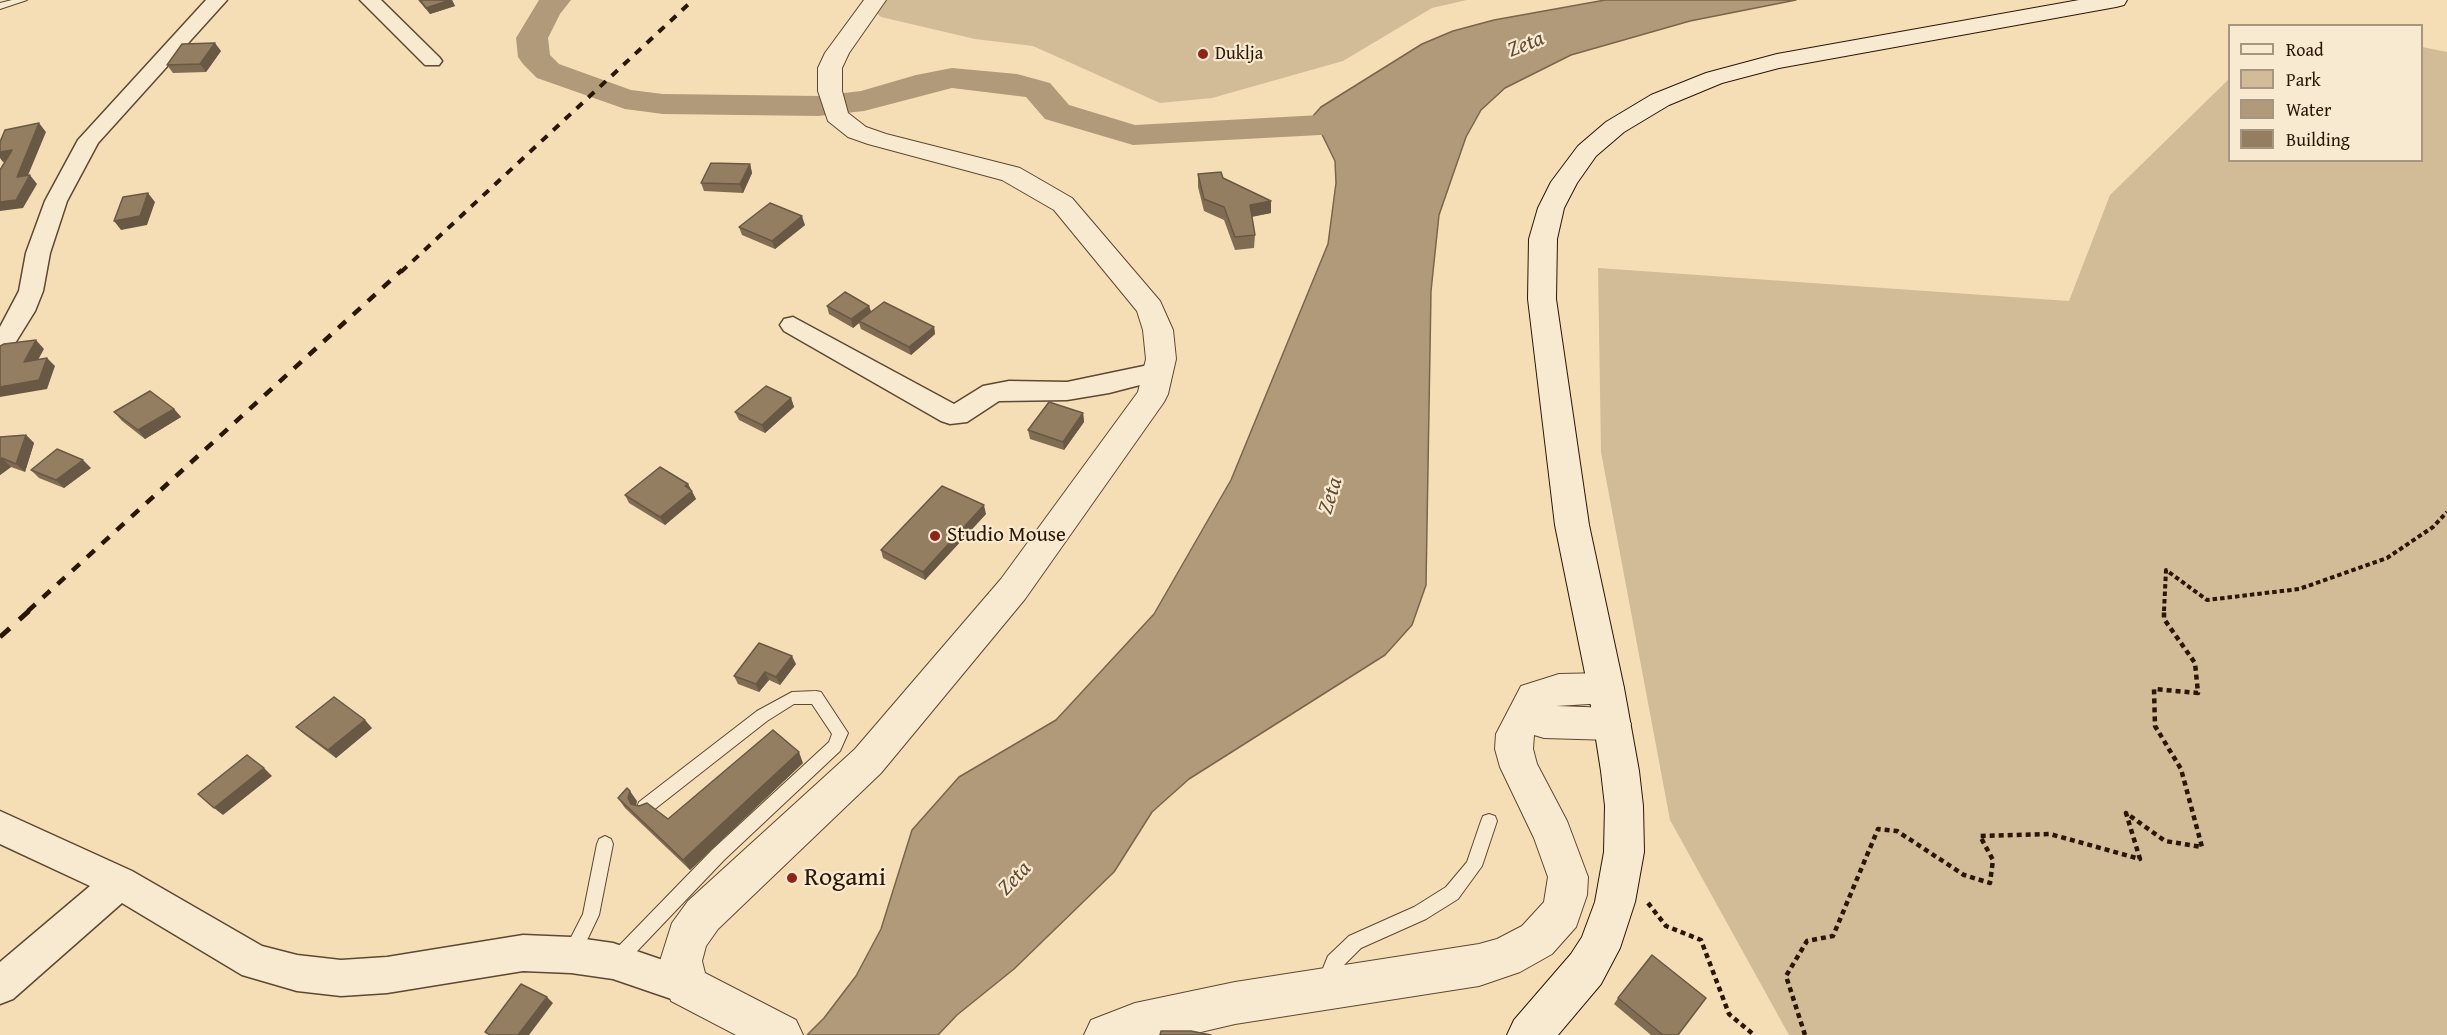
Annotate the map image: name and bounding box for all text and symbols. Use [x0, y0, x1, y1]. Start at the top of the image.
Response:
legend [2228, 24, 2423, 162]
water label: Zeta [1504, 26, 1548, 64]
text: Road [2286, 36, 2324, 63]
place label: Duklja [1215, 43, 1263, 65]
marker: Duklja [1196, 47, 1210, 61]
text: Park [2286, 66, 2321, 93]
text: Water [2286, 96, 2331, 123]
text: Building [2286, 126, 2350, 153]
water label: Zeta [1313, 474, 1349, 518]
place label: Studio Mouse [947, 523, 1066, 549]
marker: Studio Mouse [928, 529, 942, 543]
water label: Zeta [993, 856, 1037, 902]
place label: Rogami [804, 862, 886, 894]
marker: Rogami [785, 871, 799, 885]

